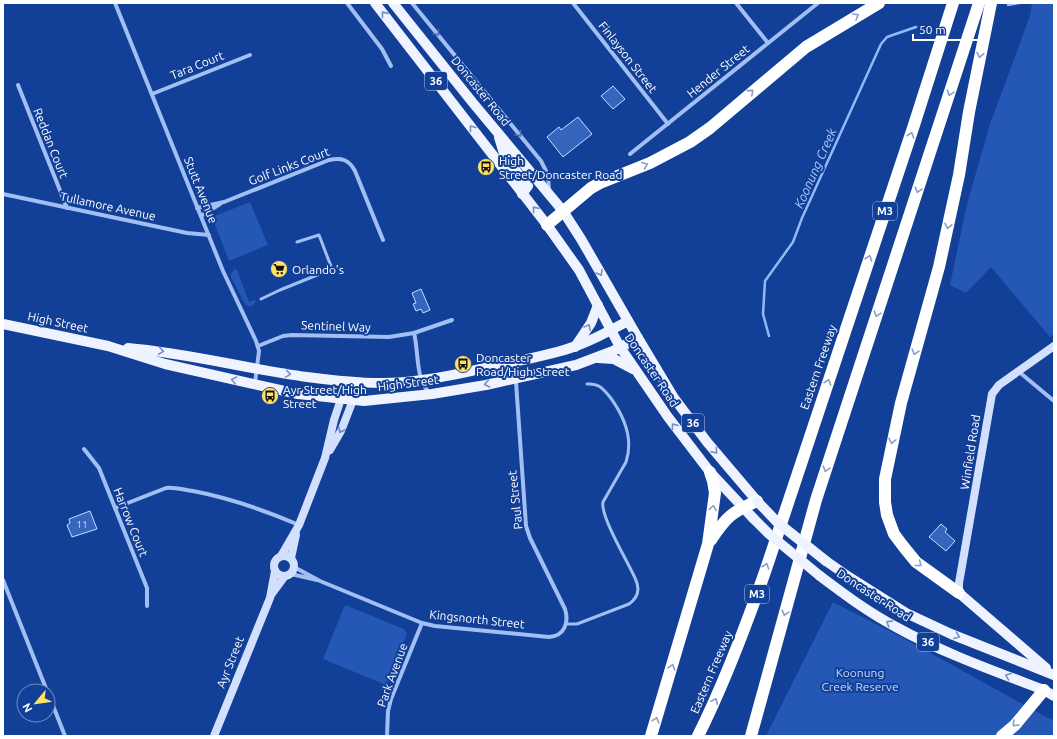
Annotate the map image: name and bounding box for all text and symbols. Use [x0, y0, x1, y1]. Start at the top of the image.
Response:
one-way arrow [382, 12, 389, 19]
one-way arrow [852, 14, 860, 21]
scale bar [913, 16, 981, 42]
street label: Finlayson Street [596, 19, 660, 95]
text: 50 m [919, 23, 946, 36]
one-way arrow [432, 29, 439, 36]
street label: Hender Street [684, 42, 752, 100]
street label: Tara Court [168, 48, 226, 82]
one-way arrow [977, 52, 985, 58]
street label: Doncaster Road [449, 54, 513, 128]
road number: 36 [425, 72, 447, 90]
one-way arrow [747, 90, 754, 97]
one-way arrow [946, 90, 955, 97]
street label: Reddan Court [31, 106, 71, 180]
one-way arrow [470, 126, 477, 133]
water label: Koonung Creek [791, 126, 839, 210]
one-way arrow [514, 130, 521, 137]
one-way arrow [906, 132, 914, 139]
street label: Golf Links Court [247, 144, 332, 187]
place label: High Street/Doncaster Road [499, 154, 622, 181]
street label: Stutt Avenue [182, 155, 220, 225]
bus stop icon: High Street/Doncaster Road [476, 157, 496, 177]
one-way arrow [641, 162, 648, 170]
one-way arrow [914, 187, 923, 194]
street label: Tullamore Avenue [59, 190, 157, 222]
road number: M3 [873, 202, 897, 220]
one-way arrow [532, 207, 539, 214]
one-way arrow [944, 223, 953, 230]
one-way arrow [865, 255, 873, 262]
supermarket icon: Orlando's [269, 259, 289, 279]
place label: Orlando's [292, 263, 344, 276]
one-way arrow [596, 269, 603, 276]
street label: High Street [27, 309, 90, 335]
one-way arrow [873, 310, 882, 317]
street label: Sentinel Way [301, 318, 371, 334]
street label: Eastern Freeway [797, 323, 839, 411]
one-way arrow [583, 324, 591, 331]
street label: Doncaster Road [623, 331, 681, 409]
one-way arrow [157, 346, 164, 355]
one-way arrow [911, 348, 920, 355]
place label: Doncaster Road/High Street [476, 351, 570, 378]
bus stop icon: Doncaster Road/High Street [453, 354, 473, 374]
one-way arrow [285, 369, 292, 378]
street label: High Street [377, 373, 439, 393]
one-way arrow [231, 377, 237, 385]
one-way arrow [823, 378, 832, 385]
one-way arrow [484, 380, 490, 388]
place label: Ayr Street/High Street [283, 383, 367, 410]
bus stop icon: Ayr Street/High Street [260, 386, 280, 406]
road number: 36 [682, 414, 704, 432]
street label: Winfield Road [958, 414, 982, 490]
one-way arrow [672, 423, 679, 430]
one-way arrow [338, 426, 346, 433]
one-way arrow [889, 438, 897, 444]
one-way arrow [710, 447, 717, 454]
one-way arrow [822, 465, 831, 472]
street label: Paul Street [505, 469, 525, 530]
street label: Harrow Court [111, 486, 151, 559]
one-way arrow [708, 505, 717, 511]
house number: 11 [76, 519, 88, 530]
one-way arrow [915, 559, 922, 566]
one-way arrow [762, 563, 770, 570]
street label: Doncaster Road [835, 566, 913, 624]
road number: M3 [745, 585, 769, 603]
street label: Kingsnorth Street [429, 608, 526, 630]
one-way arrow [781, 609, 790, 616]
one-way arrow [887, 621, 894, 628]
street label: Eastern Freeway [688, 628, 734, 715]
one-way arrow [953, 631, 960, 639]
road number: 36 [917, 633, 939, 651]
street label: Ayr Street [214, 634, 246, 690]
street label: Park Avenue [374, 641, 410, 709]
one-way arrow [667, 663, 676, 670]
park label: Koonung Creek Reserve [821, 666, 899, 693]
one-way arrow [1005, 672, 1012, 680]
north arrow [16, 683, 56, 723]
one-way arrow [710, 697, 718, 705]
text: N [20, 701, 34, 714]
one-way arrow [651, 717, 660, 724]
one-way arrow [1012, 719, 1020, 727]

